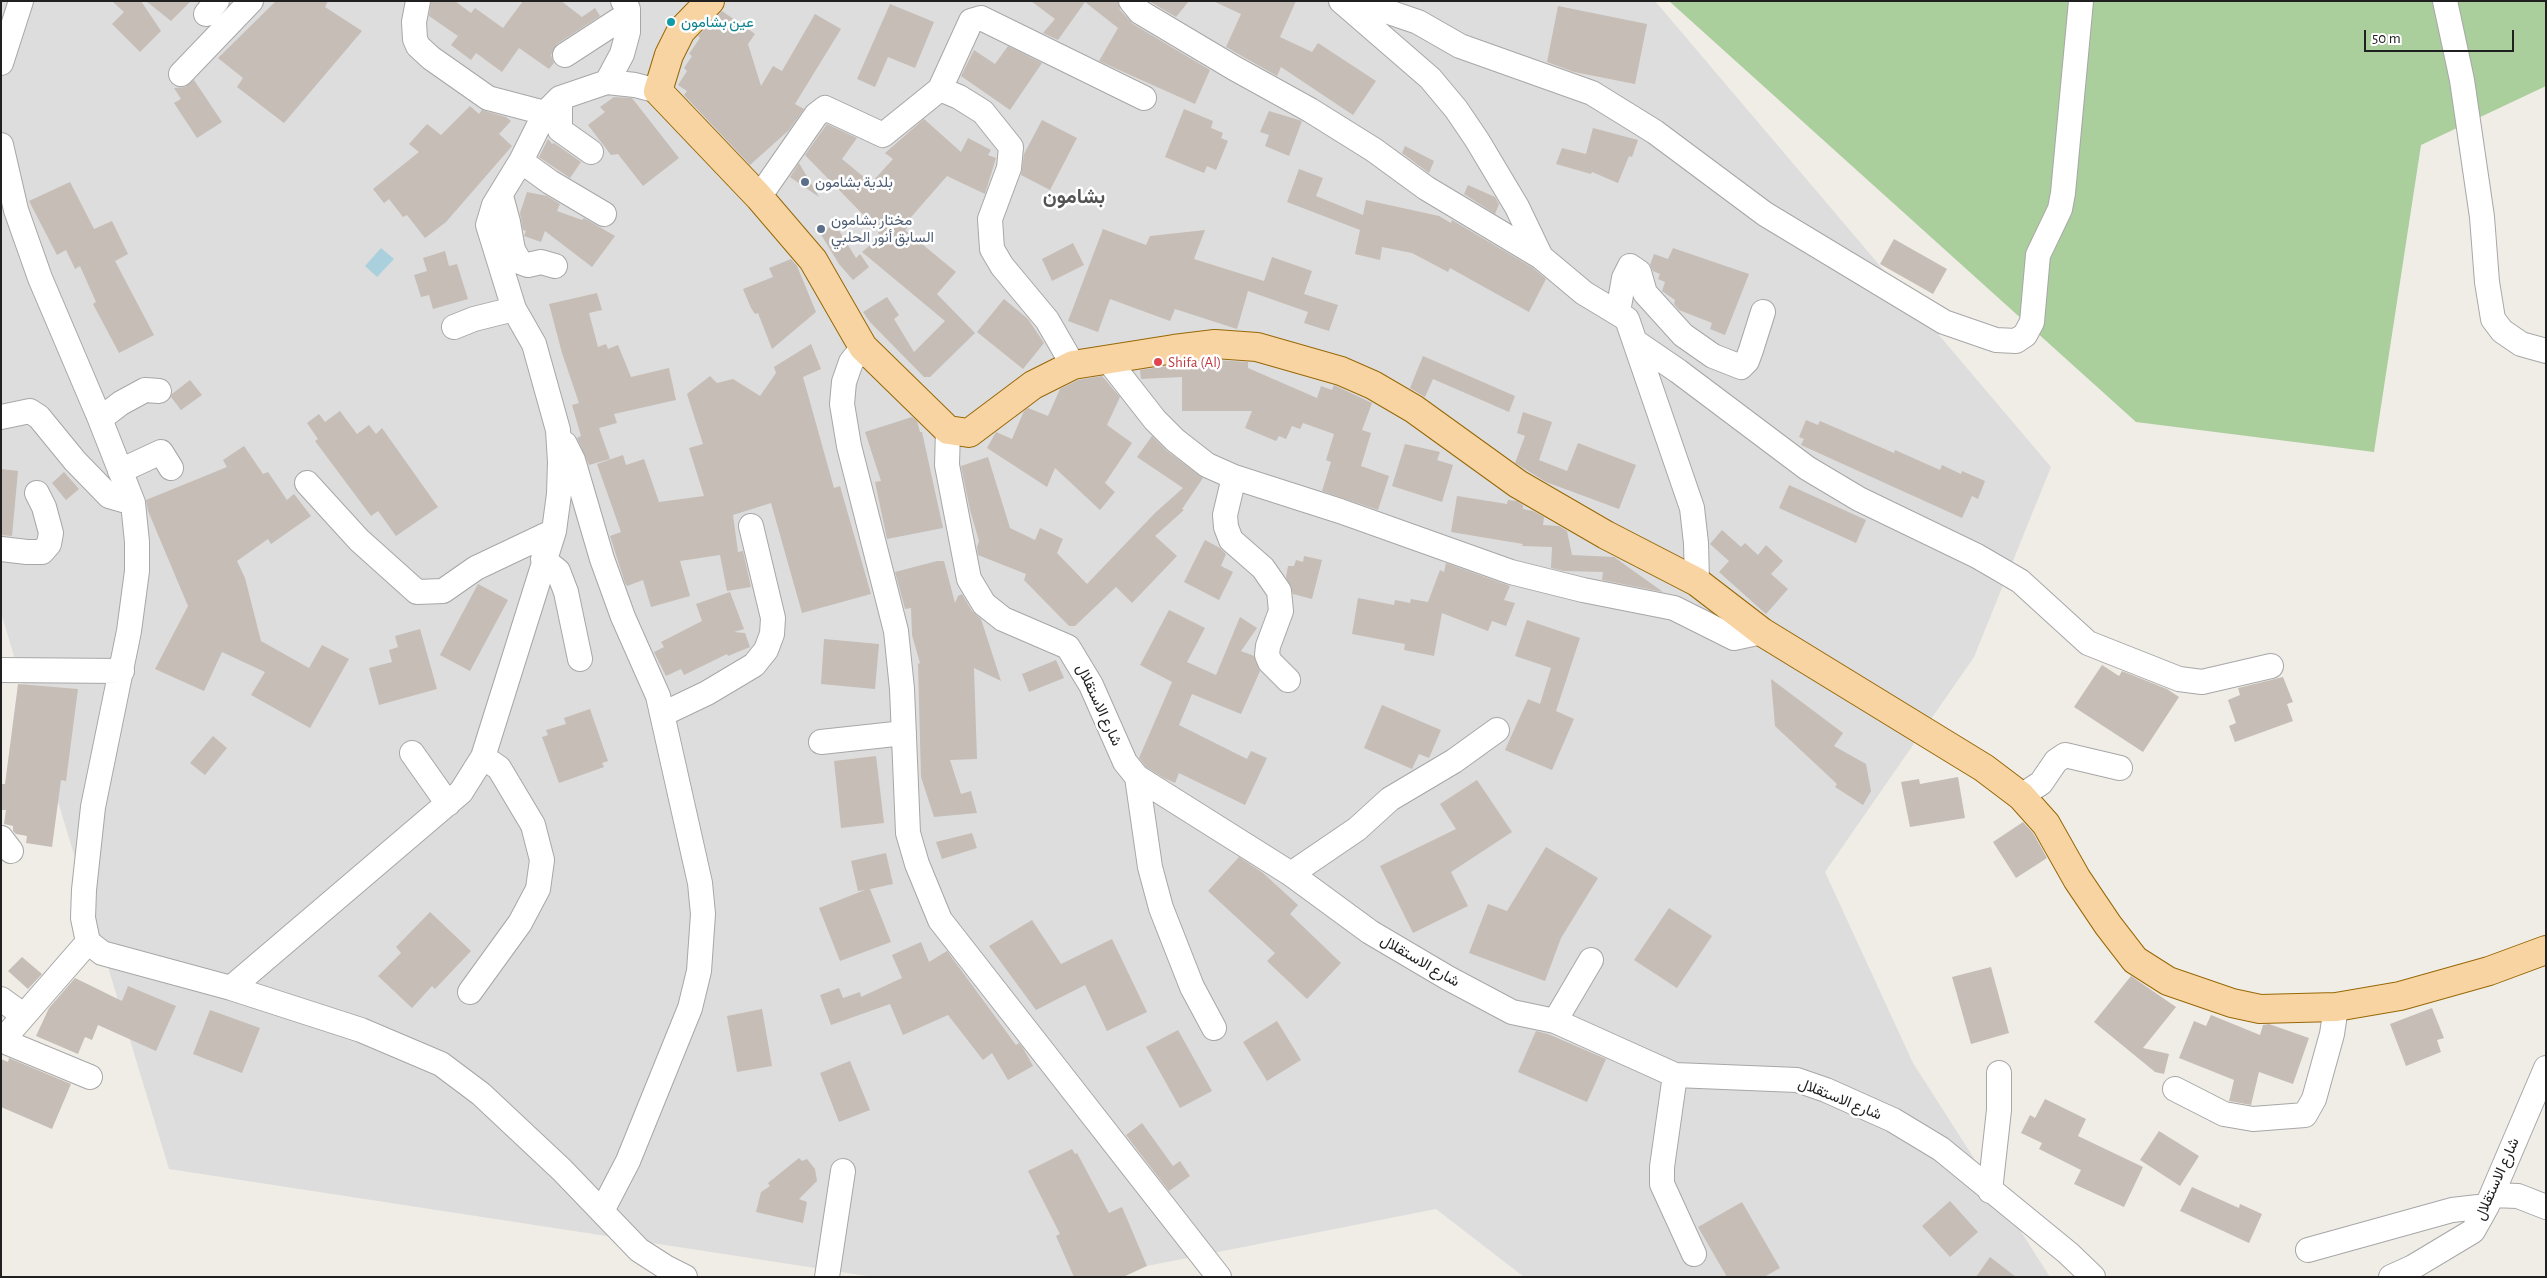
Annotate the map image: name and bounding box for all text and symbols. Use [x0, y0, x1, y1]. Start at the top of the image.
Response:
place label: عين بشامون [681, 13, 754, 31]
marker: عين بشامون [665, 16, 677, 28]
scale bar [2367, 20, 2517, 52]
text: 50 m [2372, 31, 2401, 46]
place label: بلدية بشامون [815, 173, 893, 191]
marker: بلدية بشامون [799, 176, 811, 188]
district label: بشامون [1043, 185, 1105, 209]
place label: مختار بشامون السابق أنور الحلبي [831, 211, 934, 246]
marker: مختار بشامون السابق أنور الحلبي [815, 223, 827, 235]
place label: Shifa (Al) [1168, 353, 1221, 371]
marker: Shifa (Al) [1152, 356, 1164, 368]
street label: شارع الاستقلال [1072, 661, 1126, 749]
street label: شارع الاستقلال [1377, 931, 1463, 991]
street label: شارع الاستقلال [1796, 1074, 1884, 1124]
street label: شارع الاستقلال [2471, 1135, 2523, 1223]

